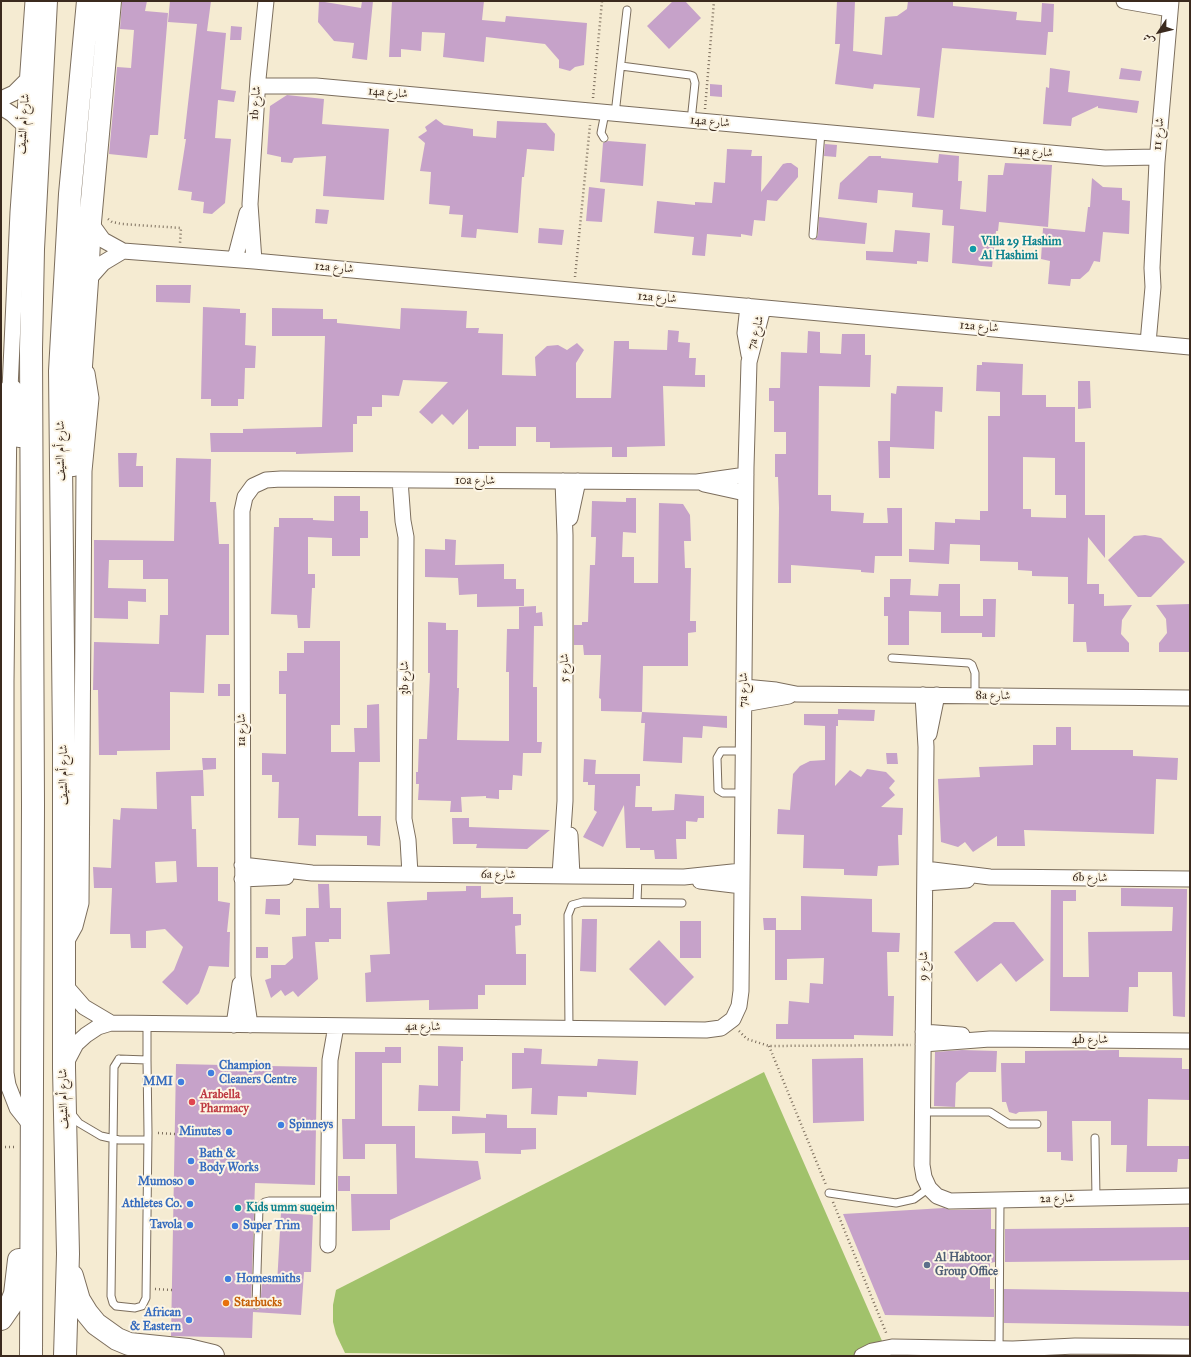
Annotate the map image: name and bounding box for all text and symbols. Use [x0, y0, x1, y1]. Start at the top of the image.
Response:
north arrow [1139, 12, 1179, 52]
text: ش [1140, 31, 1157, 47]
street label: 14a شارع [367, 84, 409, 102]
street label: 1b شارع [248, 86, 264, 120]
street label: شارع أم الشيف [15, 93, 33, 155]
street label: 14a شارع [689, 113, 731, 131]
street label: شارع 11 [1150, 117, 1168, 151]
street label: 14a شارع [1012, 143, 1054, 161]
place label: Villa 29 Hashim Al Hashimi [981, 235, 1062, 263]
marker: Villa 29 Hashim Al Hashimi [968, 244, 978, 254]
street label: 12a شارع [314, 259, 354, 277]
street label: 12a شارع [637, 289, 677, 307]
street label: 7a شارع [745, 314, 767, 352]
street label: 12a شارع [959, 318, 999, 336]
street label: شارع أم الشيف [54, 421, 68, 481]
street label: 10a شارع [455, 474, 495, 488]
street label: شارع 5 [558, 654, 572, 682]
street label: 3b شارع [398, 661, 412, 695]
street label: 7a شارع [737, 673, 751, 707]
street label: 8a شارع [975, 688, 1011, 704]
street label: 1a شارع [235, 713, 249, 747]
street label: شارع أم الشيف [57, 745, 71, 805]
street label: 6a شارع [481, 867, 515, 883]
street label: 6b شارع [1072, 870, 1108, 886]
street label: شارع 9 [917, 951, 931, 981]
street label: 4a شارع [405, 1019, 441, 1035]
street label: 4b شارع [1072, 1033, 1108, 1047]
place label: Champion Cleaners Centre [219, 1059, 297, 1087]
marker: Champion Cleaners Centre [206, 1068, 216, 1078]
street label: شارع أم الشيف [56, 1069, 72, 1129]
place label: MMI [143, 1075, 173, 1089]
marker: MMI [176, 1077, 186, 1087]
place label: Arabella Pharmacy [200, 1088, 249, 1116]
marker: Arabella Pharmacy [187, 1097, 197, 1107]
place label: Spinneys [289, 1118, 333, 1132]
marker: Spinneys [276, 1120, 286, 1130]
place label: Minutes [179, 1125, 221, 1139]
marker: Minutes [224, 1127, 234, 1137]
place label: Bath & Body Works [199, 1147, 259, 1175]
marker: Bath & Body Works [186, 1156, 196, 1166]
place label: Mumoso [138, 1175, 183, 1189]
marker: Mumoso [186, 1177, 196, 1187]
street label: 2a شارع [1040, 1192, 1074, 1206]
place label: Athletes Co. [122, 1197, 182, 1211]
marker: Athletes Co. [185, 1199, 195, 1209]
place label: Kids umm suqeim [246, 1201, 335, 1215]
marker: Kids umm suqeim [233, 1203, 243, 1213]
place label: Tavola [149, 1218, 182, 1232]
place label: Super Trim [243, 1219, 300, 1233]
marker: Tavola [185, 1220, 195, 1230]
marker: Super Trim [230, 1221, 240, 1231]
place label: Al Habtoor Group Office [935, 1251, 998, 1279]
marker: Al Habtoor Group Office [922, 1260, 932, 1270]
place label: Homesmiths [236, 1272, 300, 1286]
marker: Homesmiths [223, 1274, 233, 1284]
place label: Starbucks [234, 1296, 282, 1310]
marker: Starbucks [221, 1298, 231, 1308]
place label: African & Eastern [130, 1306, 181, 1334]
marker: African & Eastern [184, 1315, 194, 1325]

